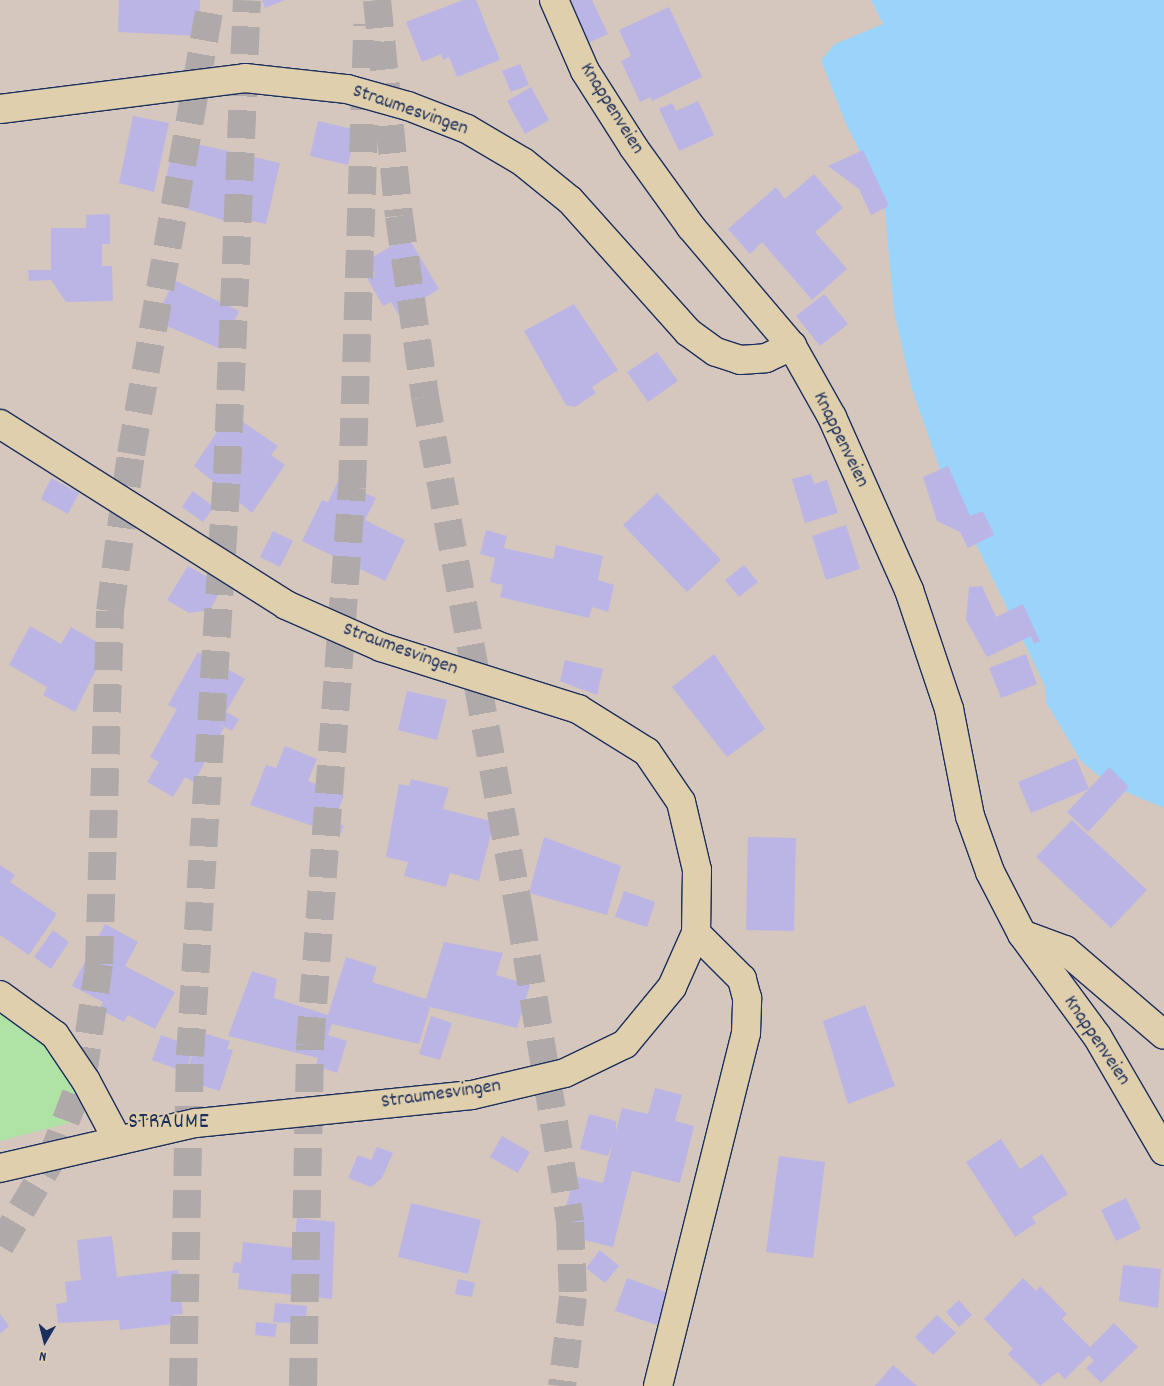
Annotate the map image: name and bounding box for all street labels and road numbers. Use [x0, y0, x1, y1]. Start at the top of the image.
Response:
street label: Knappenveien [573, 59, 649, 159]
street label: Straumesvingen [349, 80, 471, 142]
street label: Knappenveien [807, 388, 873, 492]
street label: Straumesvingen [339, 618, 461, 682]
street label: Knappenveien [1057, 992, 1135, 1090]
street label: Straumesvingen [380, 1075, 502, 1115]

